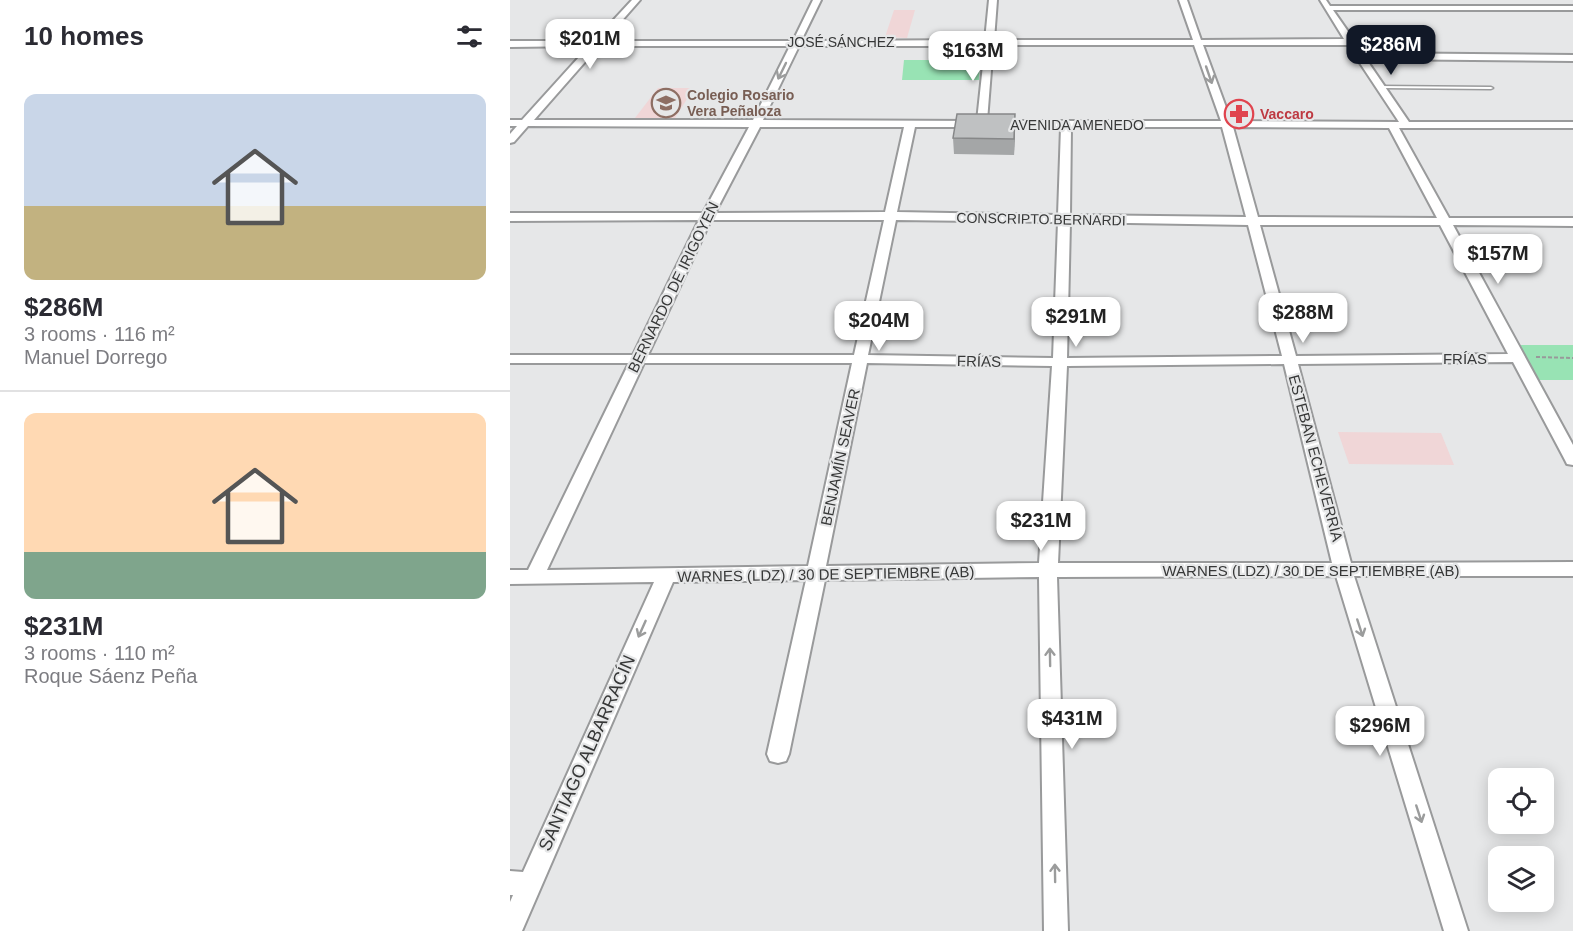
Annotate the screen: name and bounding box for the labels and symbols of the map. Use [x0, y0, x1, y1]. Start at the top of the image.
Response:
pin: $201M [548, 19, 632, 70]
pin: $286M [1349, 25, 1433, 76]
pin: $163M [931, 31, 1015, 82]
street label: JOSÉ SÁNCHEZ [787, 34, 895, 50]
one-way arrow [776, 62, 787, 80]
one-way arrow [1205, 65, 1216, 84]
school or university icon: Colegio Rosario Vera Peñaloza [650, 87, 682, 119]
place label: Colegio Rosario Vera Peñaloza [687, 87, 794, 119]
pharmacy icon: Vaccaro [1223, 98, 1255, 130]
place label: Vaccaro [1260, 106, 1314, 122]
street label: AVENIDA AMENEDO [1010, 117, 1144, 133]
street label: BERNARDO DE IRIGOYEN [624, 199, 722, 375]
street label: CONSCRIPTO BERNARDI [956, 210, 1126, 228]
pin: $157M [1456, 234, 1540, 285]
pin: $288M [1261, 293, 1345, 344]
pin: $291M [1034, 297, 1118, 348]
pin: $204M [837, 301, 921, 352]
street label: FRÍAS [1443, 350, 1487, 367]
street label: FRÍAS [957, 352, 1001, 370]
street label: ESTEBAN ECHEVERRÍA [1286, 373, 1346, 543]
street label: BENJAMÍN SEAVER [817, 387, 863, 527]
pin: $231M [999, 501, 1083, 552]
street label: WARNES (LDZ) / 30 DE SEPTIEMBRE (AB) [1163, 562, 1460, 579]
street label: WARNES (LDZ) / 30 DE SEPTIEMBRE (AB) [677, 563, 975, 585]
one-way arrow [1355, 618, 1366, 637]
one-way arrow [636, 620, 647, 638]
one-way arrow [1044, 647, 1056, 667]
street label: SANTIAGO ALBARRACÍN [535, 652, 639, 854]
pin: $431M [1030, 699, 1114, 750]
pin: $296M [1338, 706, 1422, 757]
one-way arrow [1414, 804, 1425, 823]
one-way arrow [1049, 863, 1061, 883]

